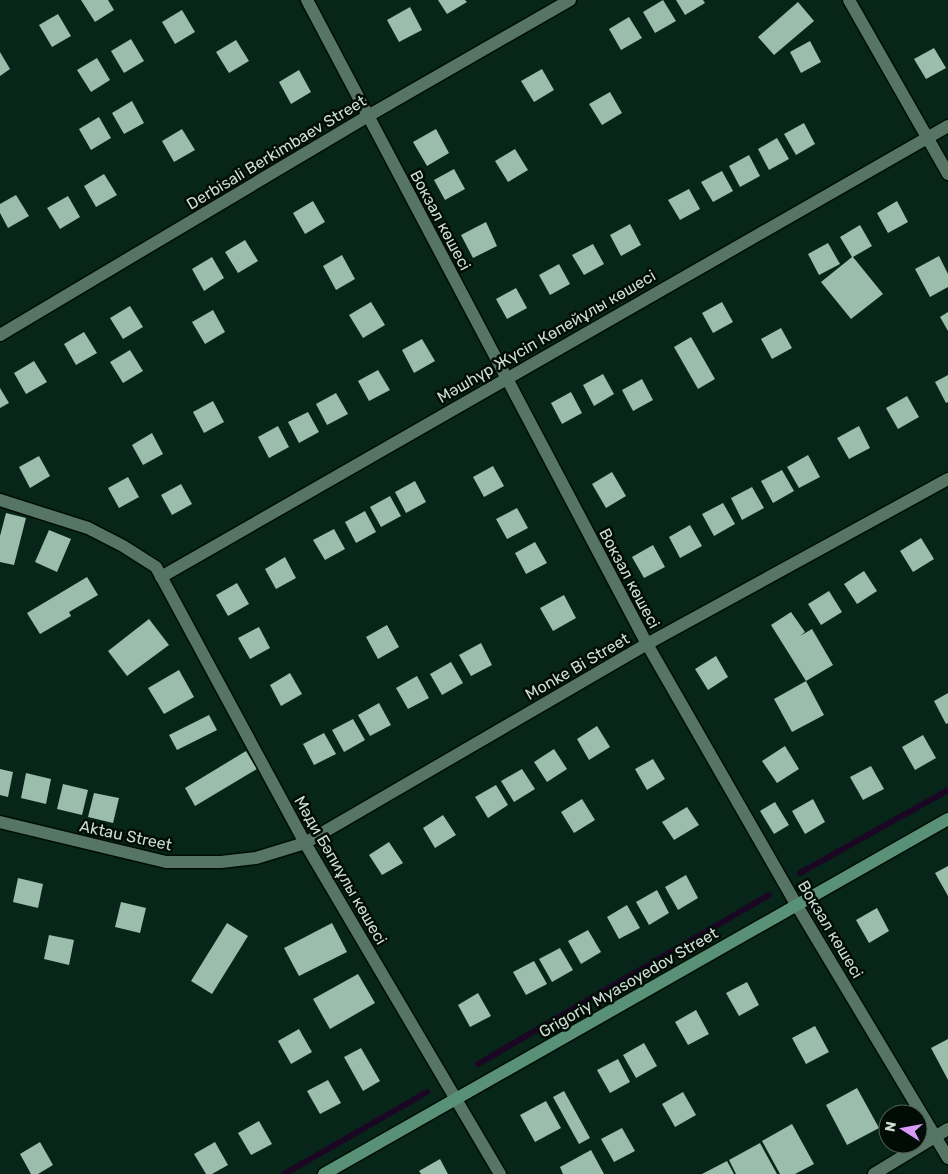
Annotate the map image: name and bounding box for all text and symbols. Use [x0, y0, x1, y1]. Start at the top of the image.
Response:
street label: Derbisali Berkimbaev Street [183, 91, 369, 214]
street label: Вокзал көшесі [406, 167, 475, 274]
street label: Мәшһүр Жүсіп Көпейұлы көшесі [434, 266, 659, 407]
street label: Вокзал көшесі [595, 525, 664, 632]
street label: Monke Bi Street [522, 629, 633, 704]
street label: Мәди Бәпиұлы көшесі [290, 793, 391, 948]
street label: Aktau Street [78, 816, 174, 855]
street label: Вокзал көшесі [794, 877, 867, 982]
street label: Grigoriy Myasoyedov Street [535, 923, 721, 1042]
north arrow [878, 1104, 928, 1154]
text: N [881, 1120, 900, 1133]

